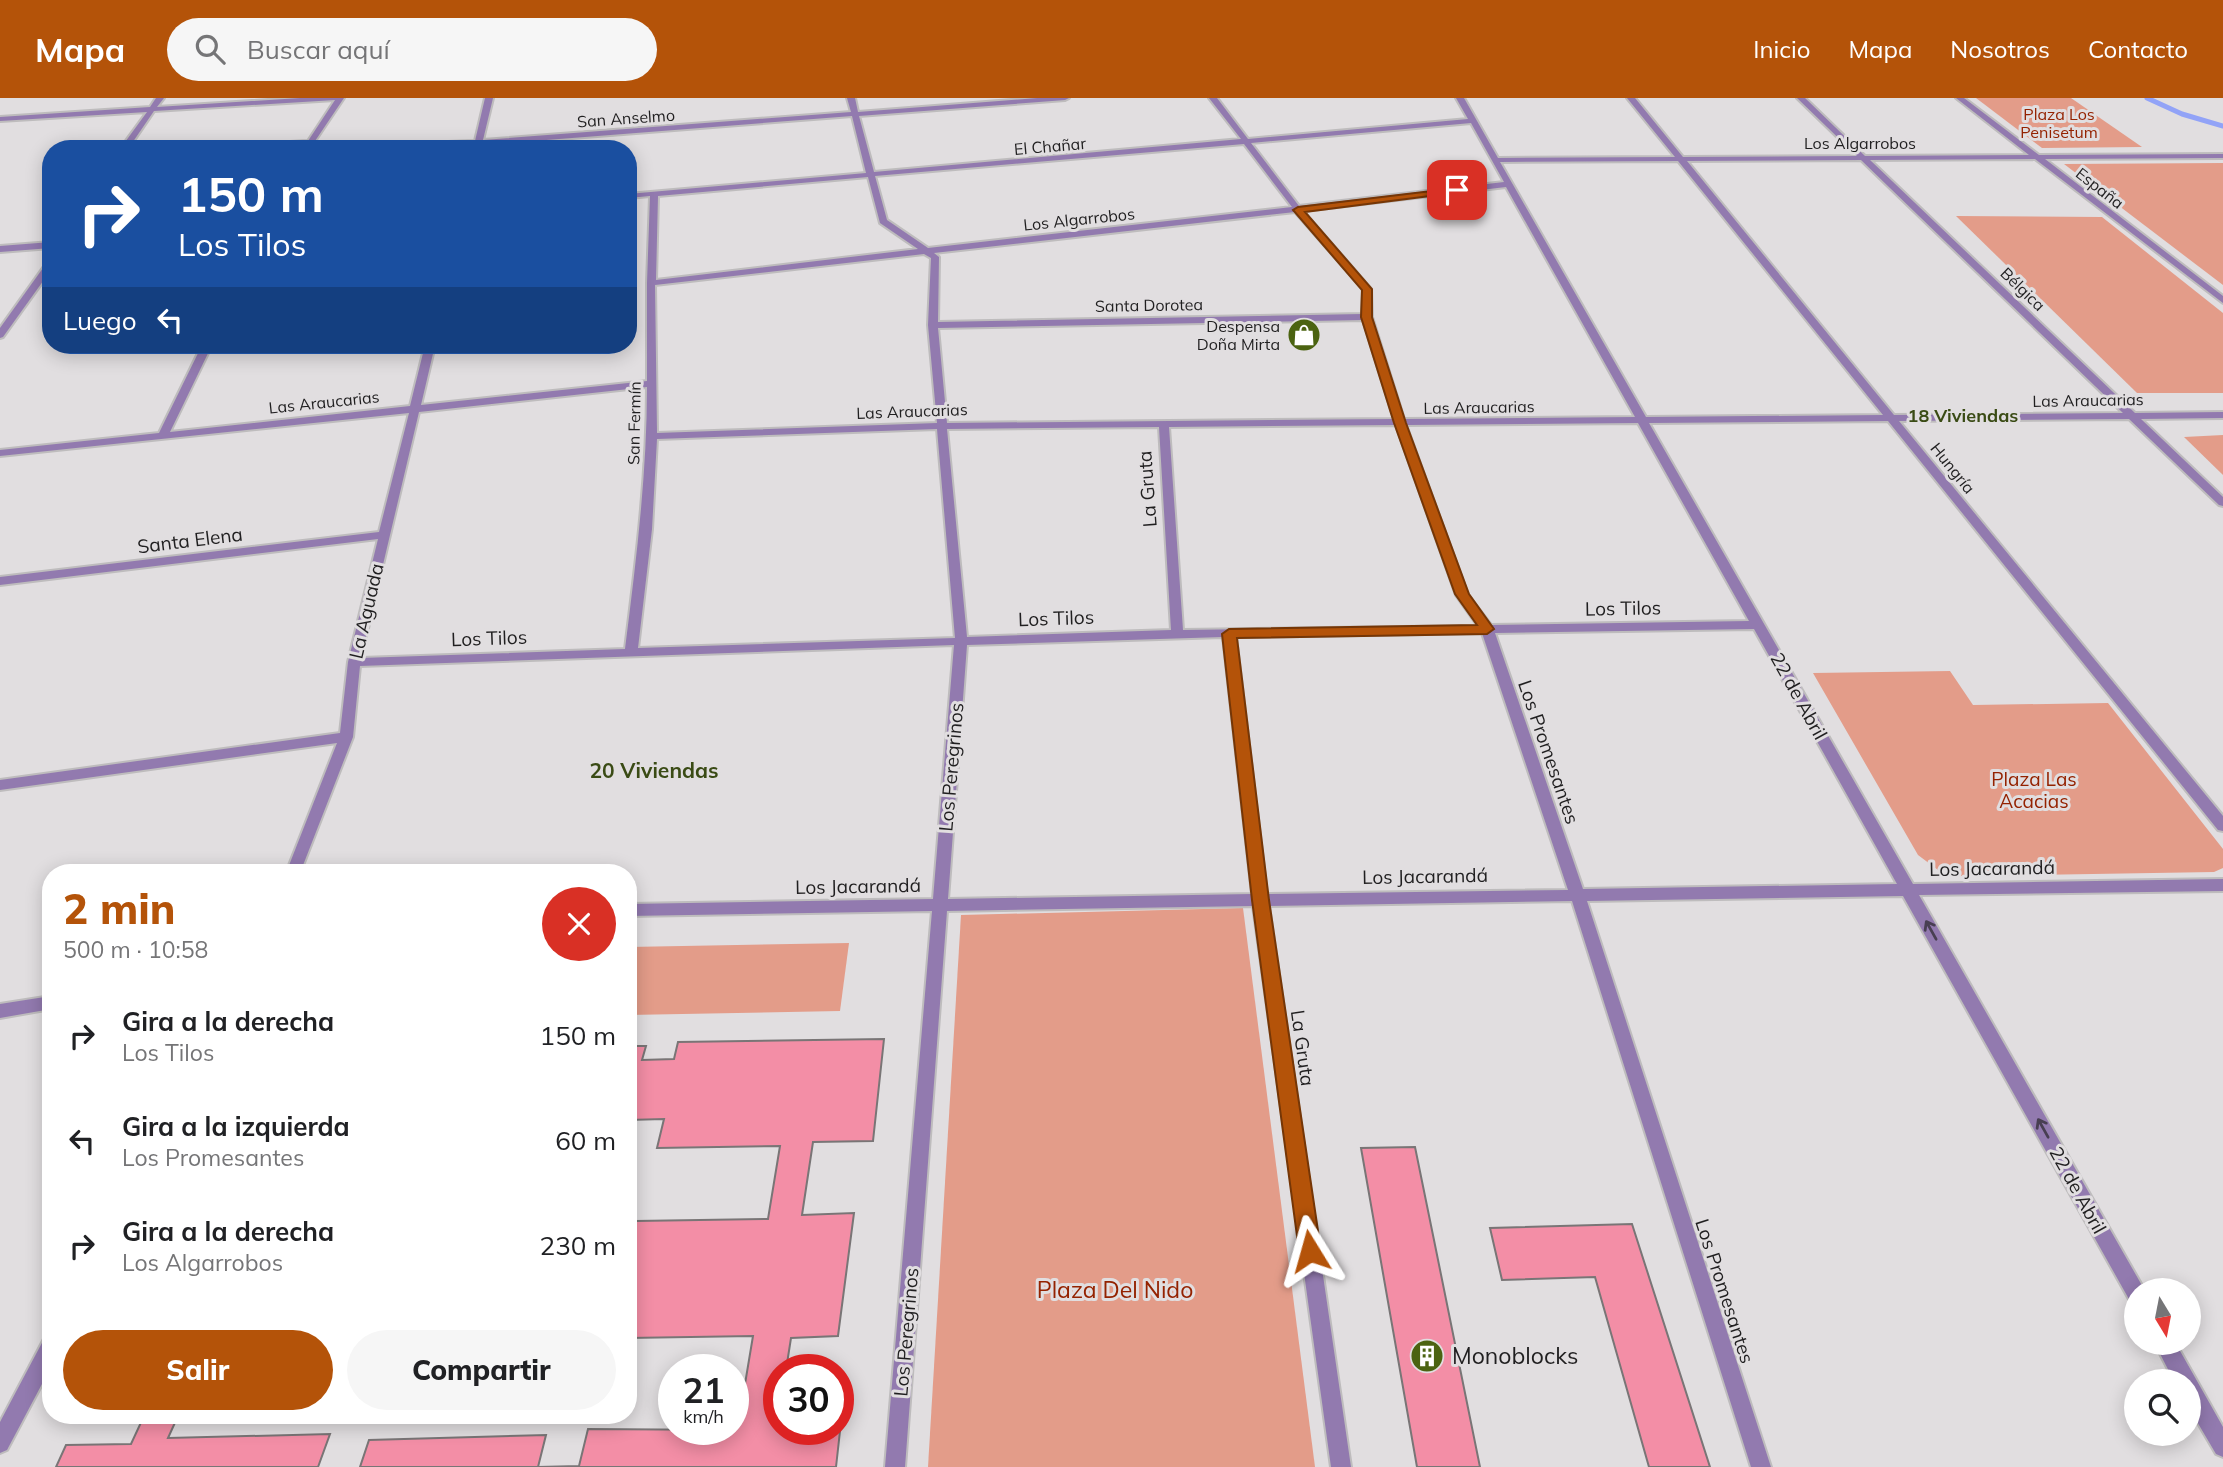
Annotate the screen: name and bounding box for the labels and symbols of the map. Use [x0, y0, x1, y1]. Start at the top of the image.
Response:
park label: Plaza Los Penisetum [2020, 104, 2098, 142]
street label: San Anselmo [576, 105, 676, 131]
street label: El Chañar [1013, 133, 1087, 159]
street label: Los Algarrobos [1804, 133, 1916, 153]
pin [1427, 160, 1487, 220]
street label: España [2072, 163, 2128, 213]
street label: Los Algarrobos [1022, 203, 1136, 235]
street label: Bélgica [1997, 263, 2049, 315]
street label: Santa Dorotea [1095, 294, 1203, 316]
place label: Despensa Doña Mirta [1197, 316, 1280, 354]
shop icon: Despensa Doña Mirta [1285, 316, 1323, 354]
street label: San Fermín [623, 381, 645, 465]
street label: Las Araucarias [268, 386, 380, 418]
street label: Las Araucarias [2032, 389, 2144, 411]
street label: Las Araucarias [1423, 396, 1535, 418]
street label: Las Araucarias [856, 399, 968, 423]
district label: 18 Viviendas [1908, 404, 2018, 427]
street label: Hungría [1926, 438, 1980, 498]
street label: La Gruta [1132, 450, 1162, 528]
street label: Santa Elena [136, 522, 244, 558]
street label: La Aguada [343, 561, 389, 661]
street label: Los Tilos [1585, 595, 1661, 621]
street label: Los Tilos [1017, 605, 1095, 631]
street label: Los Tilos [450, 625, 528, 651]
street label: 22 de Abril [1765, 648, 1833, 744]
street label: Los Promesantes [1513, 677, 1585, 827]
street label: Los Peregrinos [933, 702, 969, 832]
district label: 20 Viviendas [589, 757, 719, 783]
park label: Plaza Las Acacias [1991, 767, 2077, 813]
street label: Los Jacarandá [1929, 855, 2055, 881]
street label: Los Jacarandá [1362, 863, 1488, 889]
street label: Los Jacarandá [795, 873, 921, 899]
one-way arrow [1924, 921, 1938, 941]
street label: La Gruta [1286, 1008, 1320, 1088]
one-way arrow [2036, 1119, 2050, 1139]
street label: 22 de Abril [2044, 1142, 2112, 1238]
position arrow [1273, 1214, 1347, 1288]
street label: Los Promesantes [1690, 1216, 1760, 1366]
street label: Los Peregrinos [888, 1267, 924, 1397]
park label: Plaza Del Nido [1037, 1275, 1193, 1304]
north arrow [2124, 1278, 2202, 1354]
building icon: Monoblocks [1408, 1337, 1446, 1375]
place label: Monoblocks [1452, 1341, 1578, 1370]
speed limit sign: 30 [763, 1354, 854, 1445]

